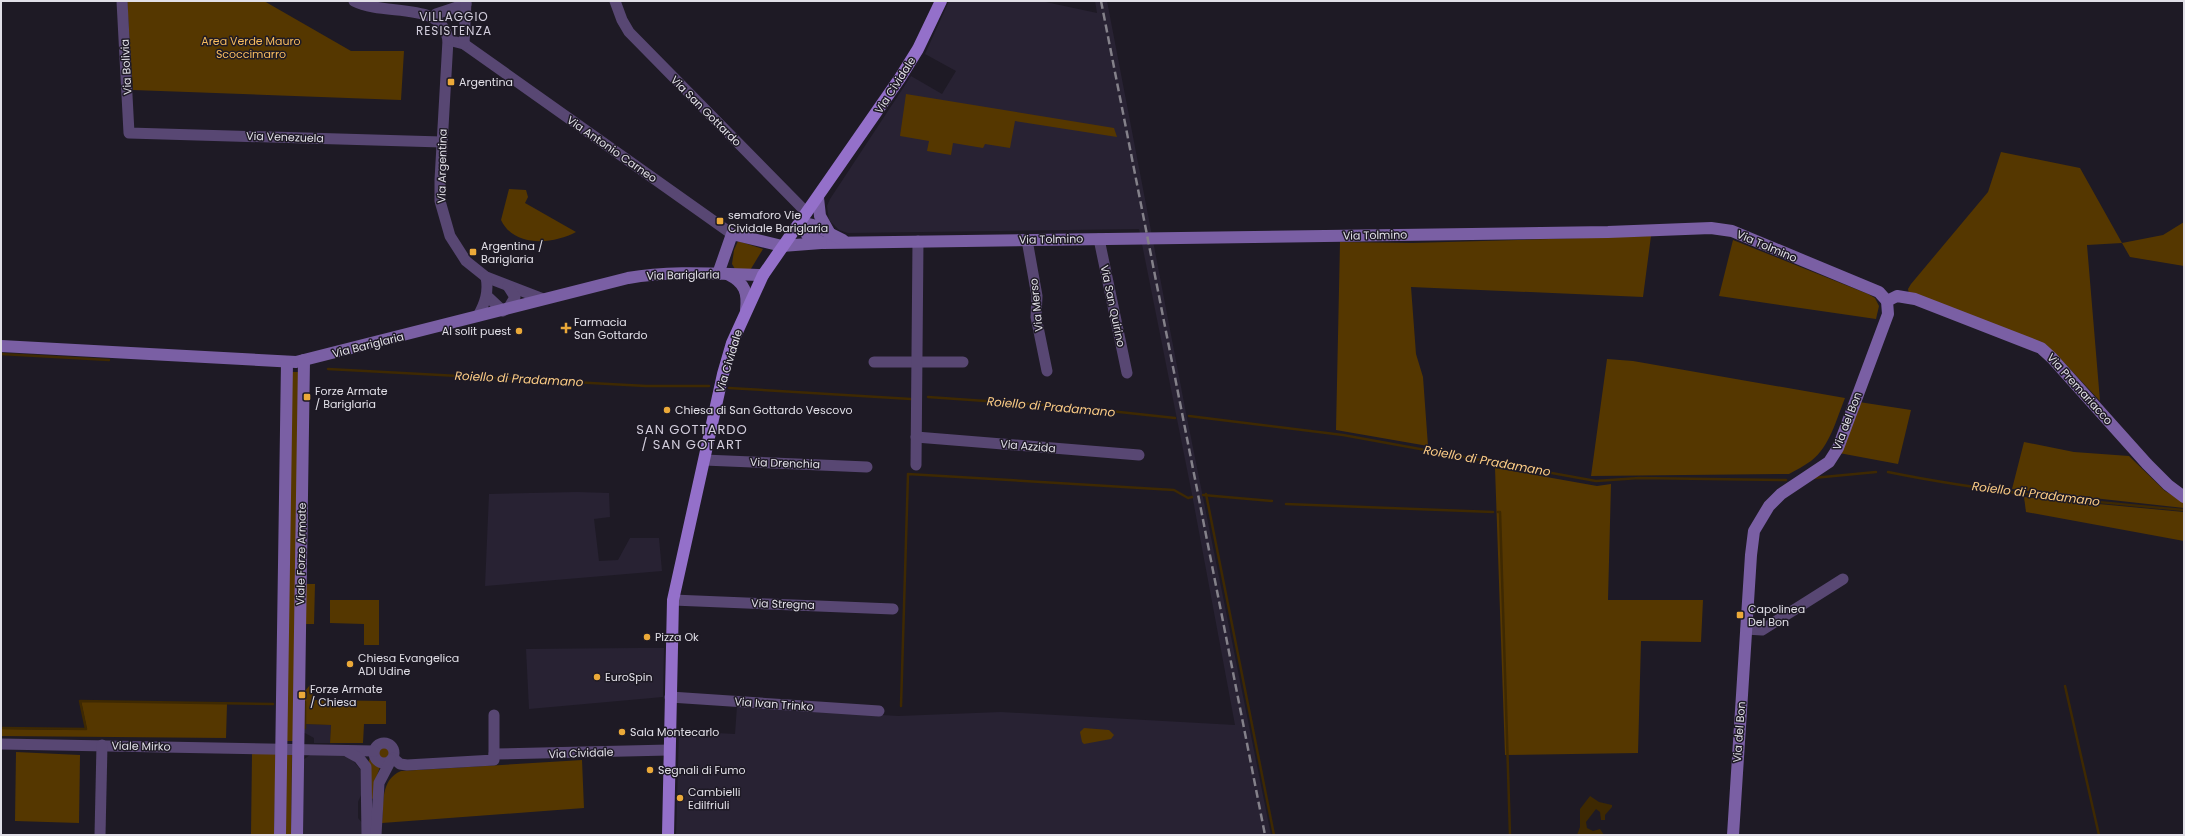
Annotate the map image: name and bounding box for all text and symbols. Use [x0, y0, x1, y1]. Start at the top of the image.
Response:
district label: VILLAGGIO RESISTENZA [416, 8, 492, 39]
park label: Area Verde Mauro Scoccimarro [201, 33, 301, 62]
street label: Via Bolivia [117, 39, 135, 95]
street label: Via Cividale [871, 53, 920, 117]
street label: Via San Gottardo [667, 72, 745, 150]
place label: Argentina [459, 74, 513, 90]
marker: Argentina [446, 77, 456, 87]
street label: Via Antonio Carneo [564, 112, 660, 186]
street label: Via Venezuela [246, 128, 324, 146]
street label: Via Argentina [433, 129, 451, 203]
place label: semaforo Vie Cividale Bariglaria [728, 207, 828, 236]
marker: semaforo Vie Cividale Bariglaria [715, 216, 725, 226]
street label: Via Tolmino [1343, 226, 1407, 244]
street label: Via Tolmino [1734, 226, 1800, 266]
street label: Via Tolmino [1019, 230, 1083, 248]
place label: Argentina / Bariglaria [481, 238, 543, 267]
marker: Argentina / Bariglaria [468, 247, 478, 257]
street label: Via San Quirino [1096, 263, 1130, 349]
street label: Via Bariglaria [646, 266, 720, 284]
street label: Via Merso [1025, 277, 1047, 333]
place label: Farmacia San Gottardo [574, 314, 648, 343]
place label: Al solit puest [442, 323, 511, 339]
marker: Farmacia San Gottardo [561, 323, 571, 333]
marker: Al solit puest [514, 326, 524, 336]
street label: Via Cividale [712, 327, 746, 394]
street label: Via Bariglaria [330, 328, 406, 362]
street label: Via Premariacco [2044, 350, 2116, 428]
water label: Roiello di Pradamano [454, 367, 584, 390]
place label: Forze Armate / Bariglaria [315, 383, 388, 412]
street label: Via del Bon [1829, 390, 1865, 452]
marker: Forze Armate / Bariglaria [302, 392, 312, 402]
water label: Roiello di Pradamano [986, 392, 1116, 421]
place label: Chiesa di San Gottardo Vescovo [675, 402, 853, 418]
marker: Chiesa di San Gottardo Vescovo [662, 405, 672, 415]
district label: SAN GOTTARDO / SAN GOTART [636, 420, 748, 454]
street label: Via Azzida [1000, 436, 1056, 456]
water label: Roiello di Pradamano [1422, 441, 1552, 480]
street label: Via Drenchia [750, 454, 820, 472]
water label: Roiello di Pradamano [1971, 477, 2101, 510]
street label: Viale Forze Armate [292, 502, 310, 605]
street label: Via Stregna [751, 595, 815, 613]
place label: Capolinea Del Bon [1748, 601, 1805, 630]
marker: Capolinea Del Bon [1735, 610, 1745, 620]
place label: Pizza Ok [655, 629, 699, 645]
marker: Pizza Ok [642, 632, 652, 642]
place label: Chiesa Evangelica ADI Udine [358, 650, 459, 679]
marker: Chiesa Evangelica ADI Udine [345, 659, 355, 669]
place label: EuroSpin [605, 669, 652, 685]
marker: EuroSpin [592, 672, 602, 682]
place label: Forze Armate / Chiesa [310, 681, 383, 710]
marker: Forze Armate / Chiesa [297, 690, 307, 700]
street label: Via Ivan Trinko [734, 693, 814, 715]
street label: Via del Bon [1729, 701, 1749, 763]
place label: Sala Montecarlo [630, 724, 719, 740]
marker: Sala Montecarlo [617, 727, 627, 737]
street label: Viale Mirko [111, 737, 171, 755]
street label: Via Cividale [548, 744, 614, 762]
place label: Segnali di Fumo [658, 762, 746, 778]
marker: Segnali di Fumo [645, 765, 655, 775]
place label: Cambielli Edilfriuli [688, 784, 741, 813]
marker: Cambielli Edilfriuli [675, 793, 685, 803]

